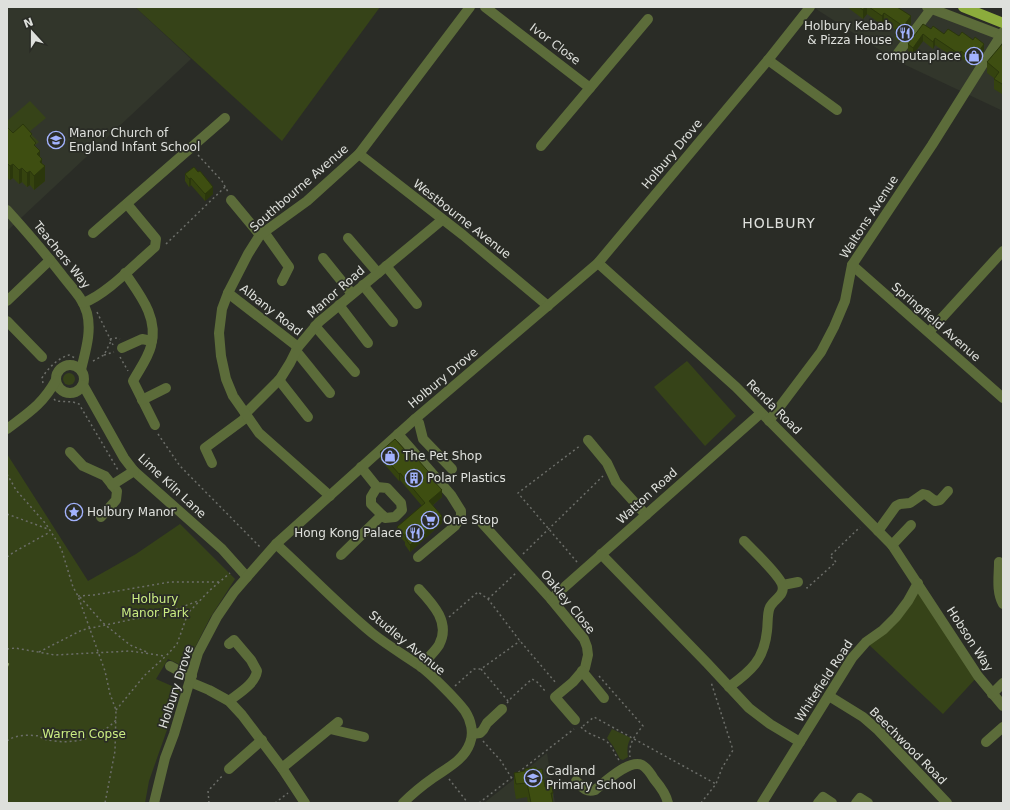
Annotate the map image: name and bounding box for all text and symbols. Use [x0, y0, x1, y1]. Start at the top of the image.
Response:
north arrow [12, 12, 52, 52]
text: N [22, 15, 35, 31]
place label: Holbury Kebab & Pizza House [804, 19, 892, 47]
street label: Ivor Close [527, 21, 583, 67]
restaurant icon: Holbury Kebab & Pizza House [895, 23, 915, 43]
shop icon: computaplace [964, 46, 984, 66]
place label: computaplace [876, 49, 961, 63]
street label: Holbury Drove [639, 116, 705, 192]
place label: Manor Church of England Infant School [69, 126, 200, 154]
school or university icon: Manor Church of England Infant School [46, 130, 66, 150]
street label: Southbourne Avenue [247, 142, 351, 234]
street label: Waltons Avenue [837, 173, 901, 261]
street label: Westbourne Avenue [410, 176, 514, 262]
district label: HOLBURY [742, 215, 816, 231]
street label: Teachers Way [30, 218, 93, 291]
street label: Manor Road [304, 263, 368, 321]
street label: Springfield Avenue [889, 280, 983, 364]
street label: Albany Road [237, 281, 305, 339]
street label: Holbury Drove [405, 345, 481, 411]
street label: Renda Road [744, 377, 804, 437]
shop icon: The Pet Shop [380, 446, 400, 466]
place label: The Pet Shop [402, 449, 482, 463]
street label: Lime Kiln Lane [135, 451, 209, 521]
street label: Watton Road [614, 465, 680, 527]
building icon: Polar Plastics [404, 468, 424, 488]
place label: Polar Plastics [427, 471, 506, 485]
place icon: Holbury Manor [64, 502, 84, 522]
place label: Holbury Manor [87, 505, 175, 519]
supermarket icon: One Stop [420, 510, 440, 530]
place label: One Stop [443, 513, 499, 527]
restaurant icon: Hong Kong Palace [405, 523, 425, 543]
place label: Hong Kong Palace [294, 526, 402, 540]
street label: Oakley Close [538, 567, 598, 637]
park label: Holbury Manor Park [121, 592, 189, 620]
street label: Hobson Way [944, 604, 996, 674]
street label: Studley Avenue [366, 608, 448, 678]
street label: Whitefield Road [792, 637, 856, 725]
street label: Holbury Drove [156, 644, 196, 730]
street label: Beechwood Road [867, 705, 949, 787]
park label: Warren Copse [42, 727, 126, 741]
place label: Cadland Primary School [546, 764, 636, 792]
school or university icon: Cadland Primary School [523, 768, 543, 788]

